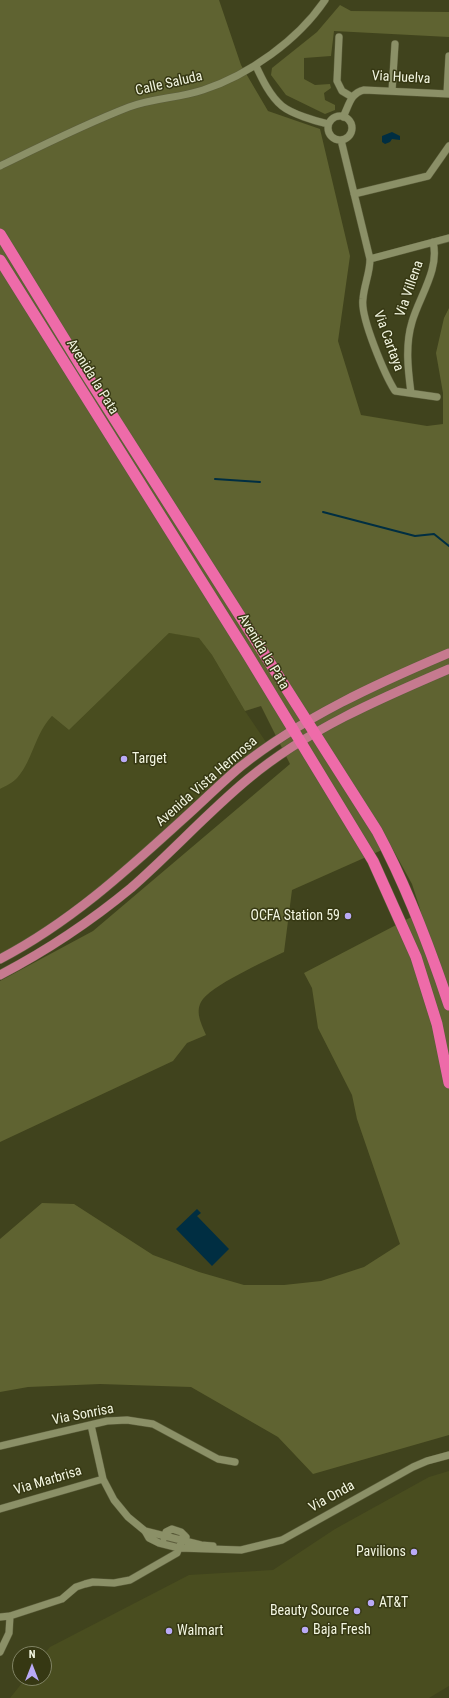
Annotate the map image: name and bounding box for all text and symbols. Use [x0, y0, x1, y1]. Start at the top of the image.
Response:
street label: Calle Saluda [134, 68, 204, 100]
street label: Via Huelva [371, 68, 431, 88]
street label: Via Villena [393, 259, 427, 319]
street label: Via Cartaya [369, 308, 407, 374]
street label: Avenida la Pata [62, 336, 122, 418]
street label: Avenida la Pata [234, 611, 292, 693]
street label: Avenida Vista Hermosa [153, 733, 261, 831]
place label: Target [132, 751, 167, 767]
marker: Target [119, 754, 129, 764]
place label: OCFA Station 59 [250, 908, 340, 924]
marker: OCFA Station 59 [343, 911, 353, 921]
street label: Via Sonrisa [51, 1401, 115, 1429]
street label: Via Marbrisa [12, 1463, 84, 1499]
street label: Via Onda [306, 1478, 358, 1516]
place label: Pavilions [356, 1544, 406, 1560]
marker: Pavilions [409, 1547, 419, 1557]
place label: AT&T [379, 1595, 408, 1611]
marker: AT&T [366, 1598, 376, 1608]
place label: Beauty Source [270, 1603, 349, 1619]
marker: Beauty Source [352, 1606, 362, 1616]
place label: Baja Fresh [313, 1622, 371, 1638]
place label: Walmart [177, 1623, 223, 1639]
marker: Baja Fresh [300, 1625, 310, 1635]
marker: Walmart [164, 1626, 174, 1636]
north arrow [12, 1646, 52, 1686]
text: N [29, 1648, 35, 1661]

